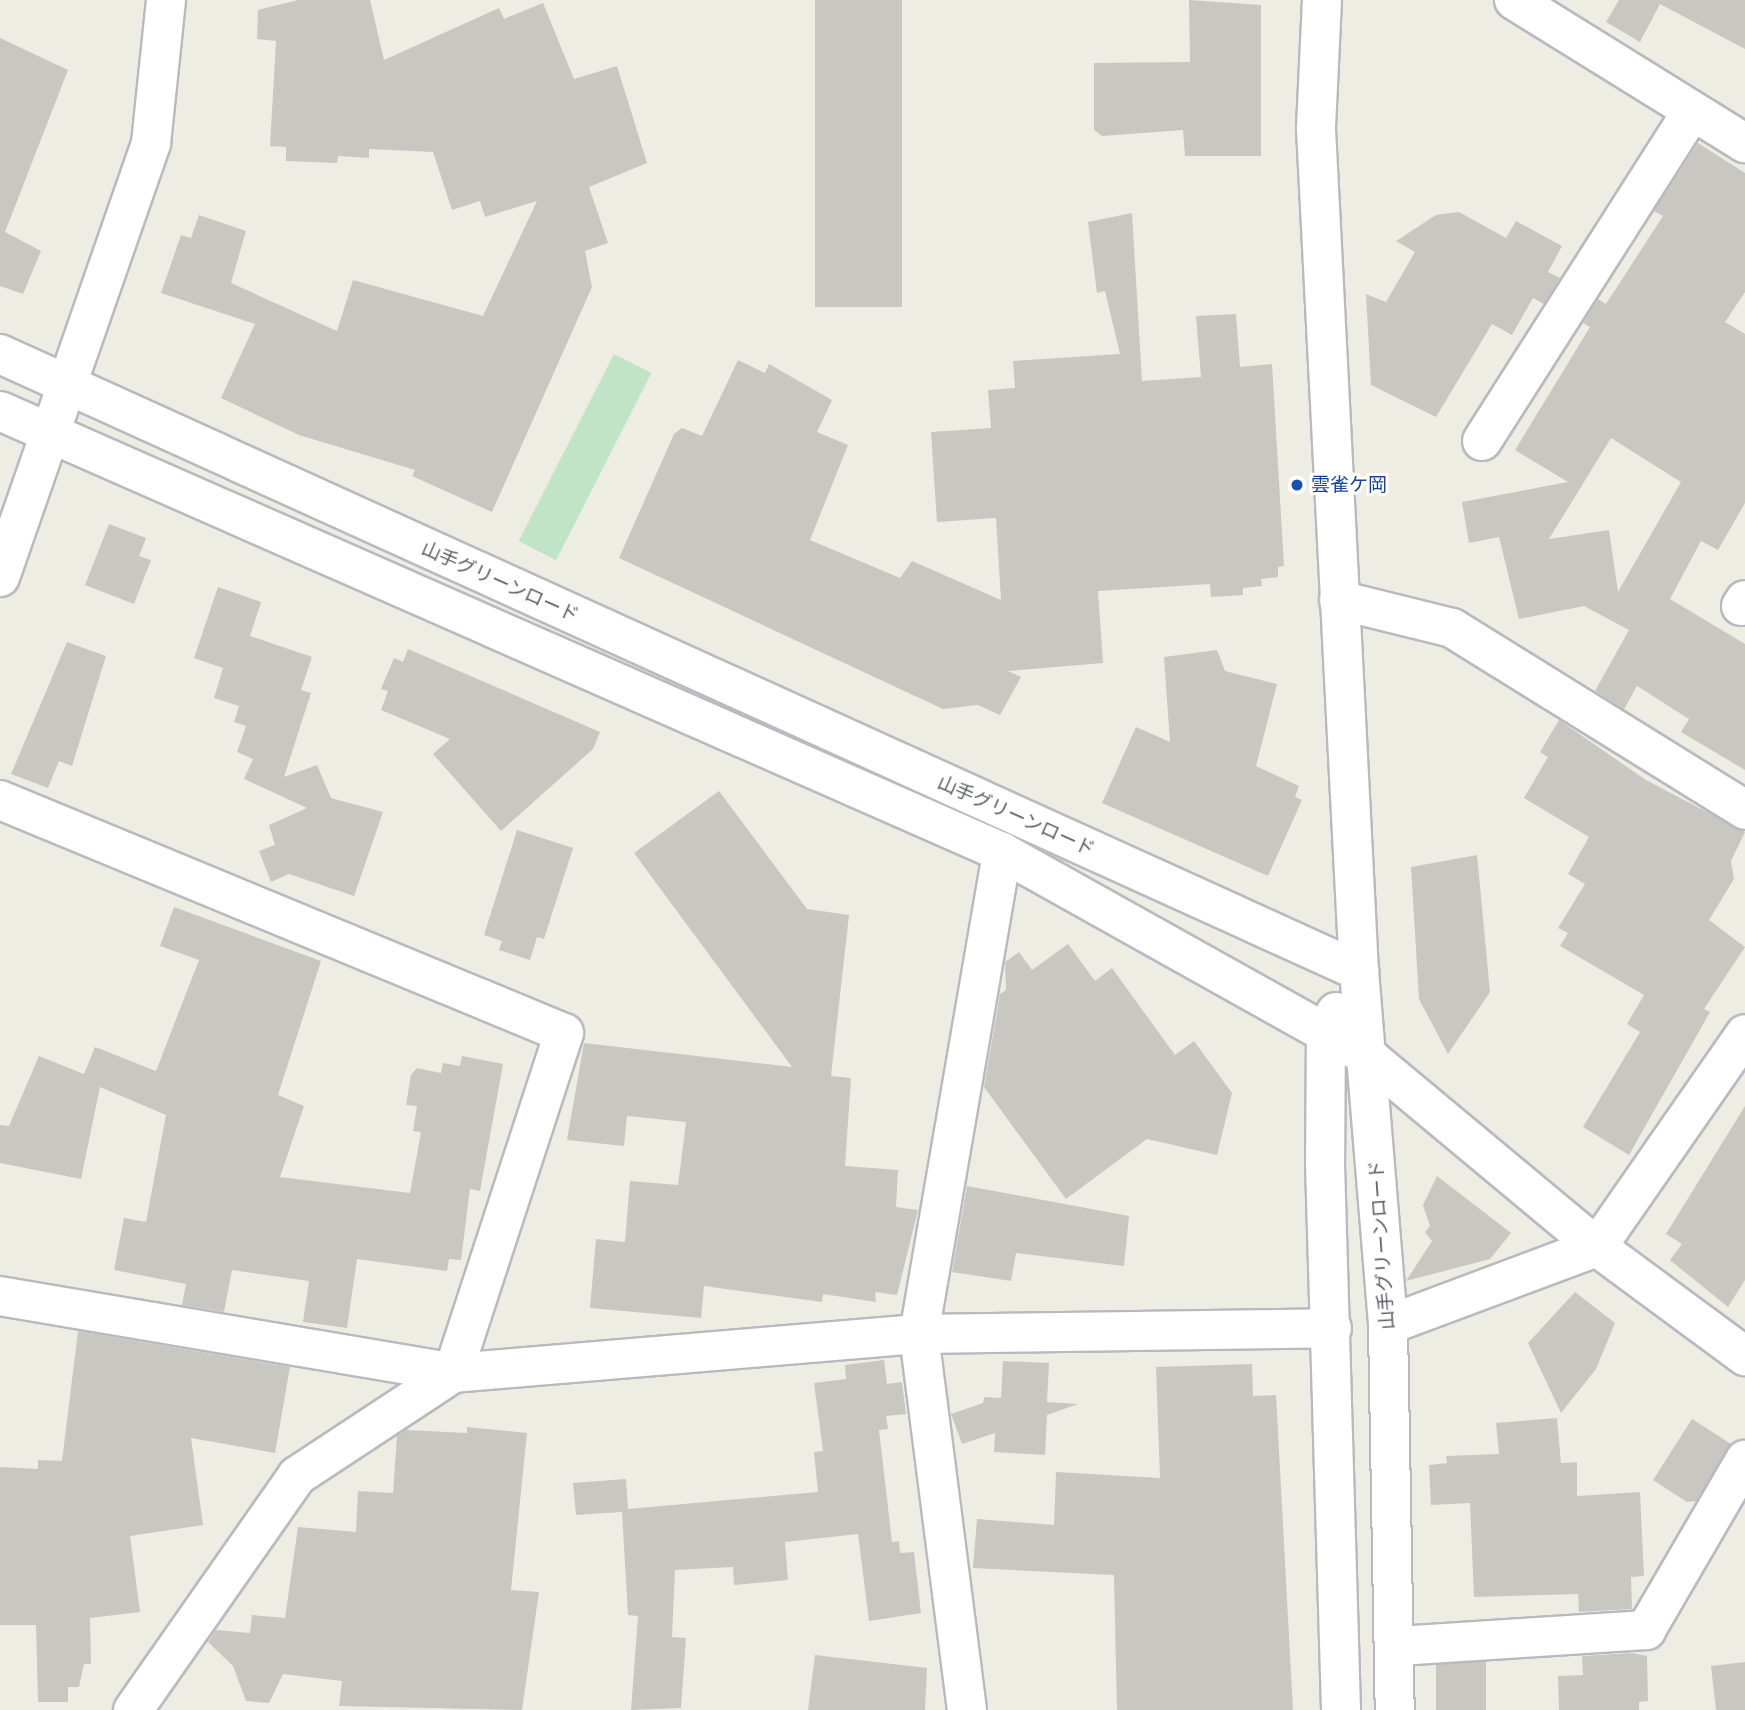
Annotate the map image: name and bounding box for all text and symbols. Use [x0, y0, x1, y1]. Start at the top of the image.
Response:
place label: 雲雀ケ岡 [1311, 474, 1387, 496]
marker: 雲雀ケ岡 [1289, 477, 1305, 493]
street label: 山手グリーンロード [417, 537, 583, 627]
street label: 山手グリーンロード [933, 771, 1099, 861]
street label: 山手グリーンロード [1365, 1159, 1399, 1331]

